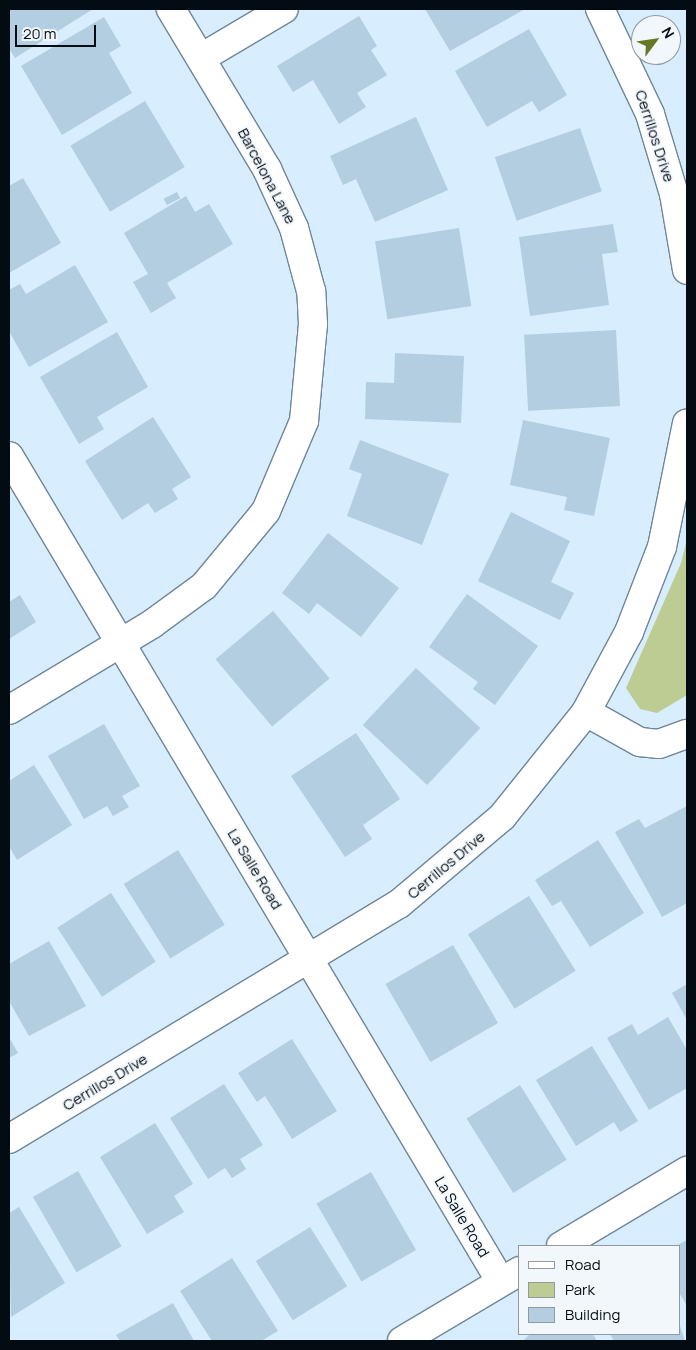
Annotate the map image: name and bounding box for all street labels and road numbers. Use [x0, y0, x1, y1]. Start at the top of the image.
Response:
street label: Cerrillos Drive [632, 88, 678, 184]
street label: Barcelona Lane [234, 125, 300, 227]
street label: La Salle Road [224, 825, 286, 913]
street label: Cerrillos Drive [404, 827, 488, 903]
street label: Cerrillos Drive [59, 1050, 151, 1114]
street label: La Salle Road [431, 1173, 493, 1261]

